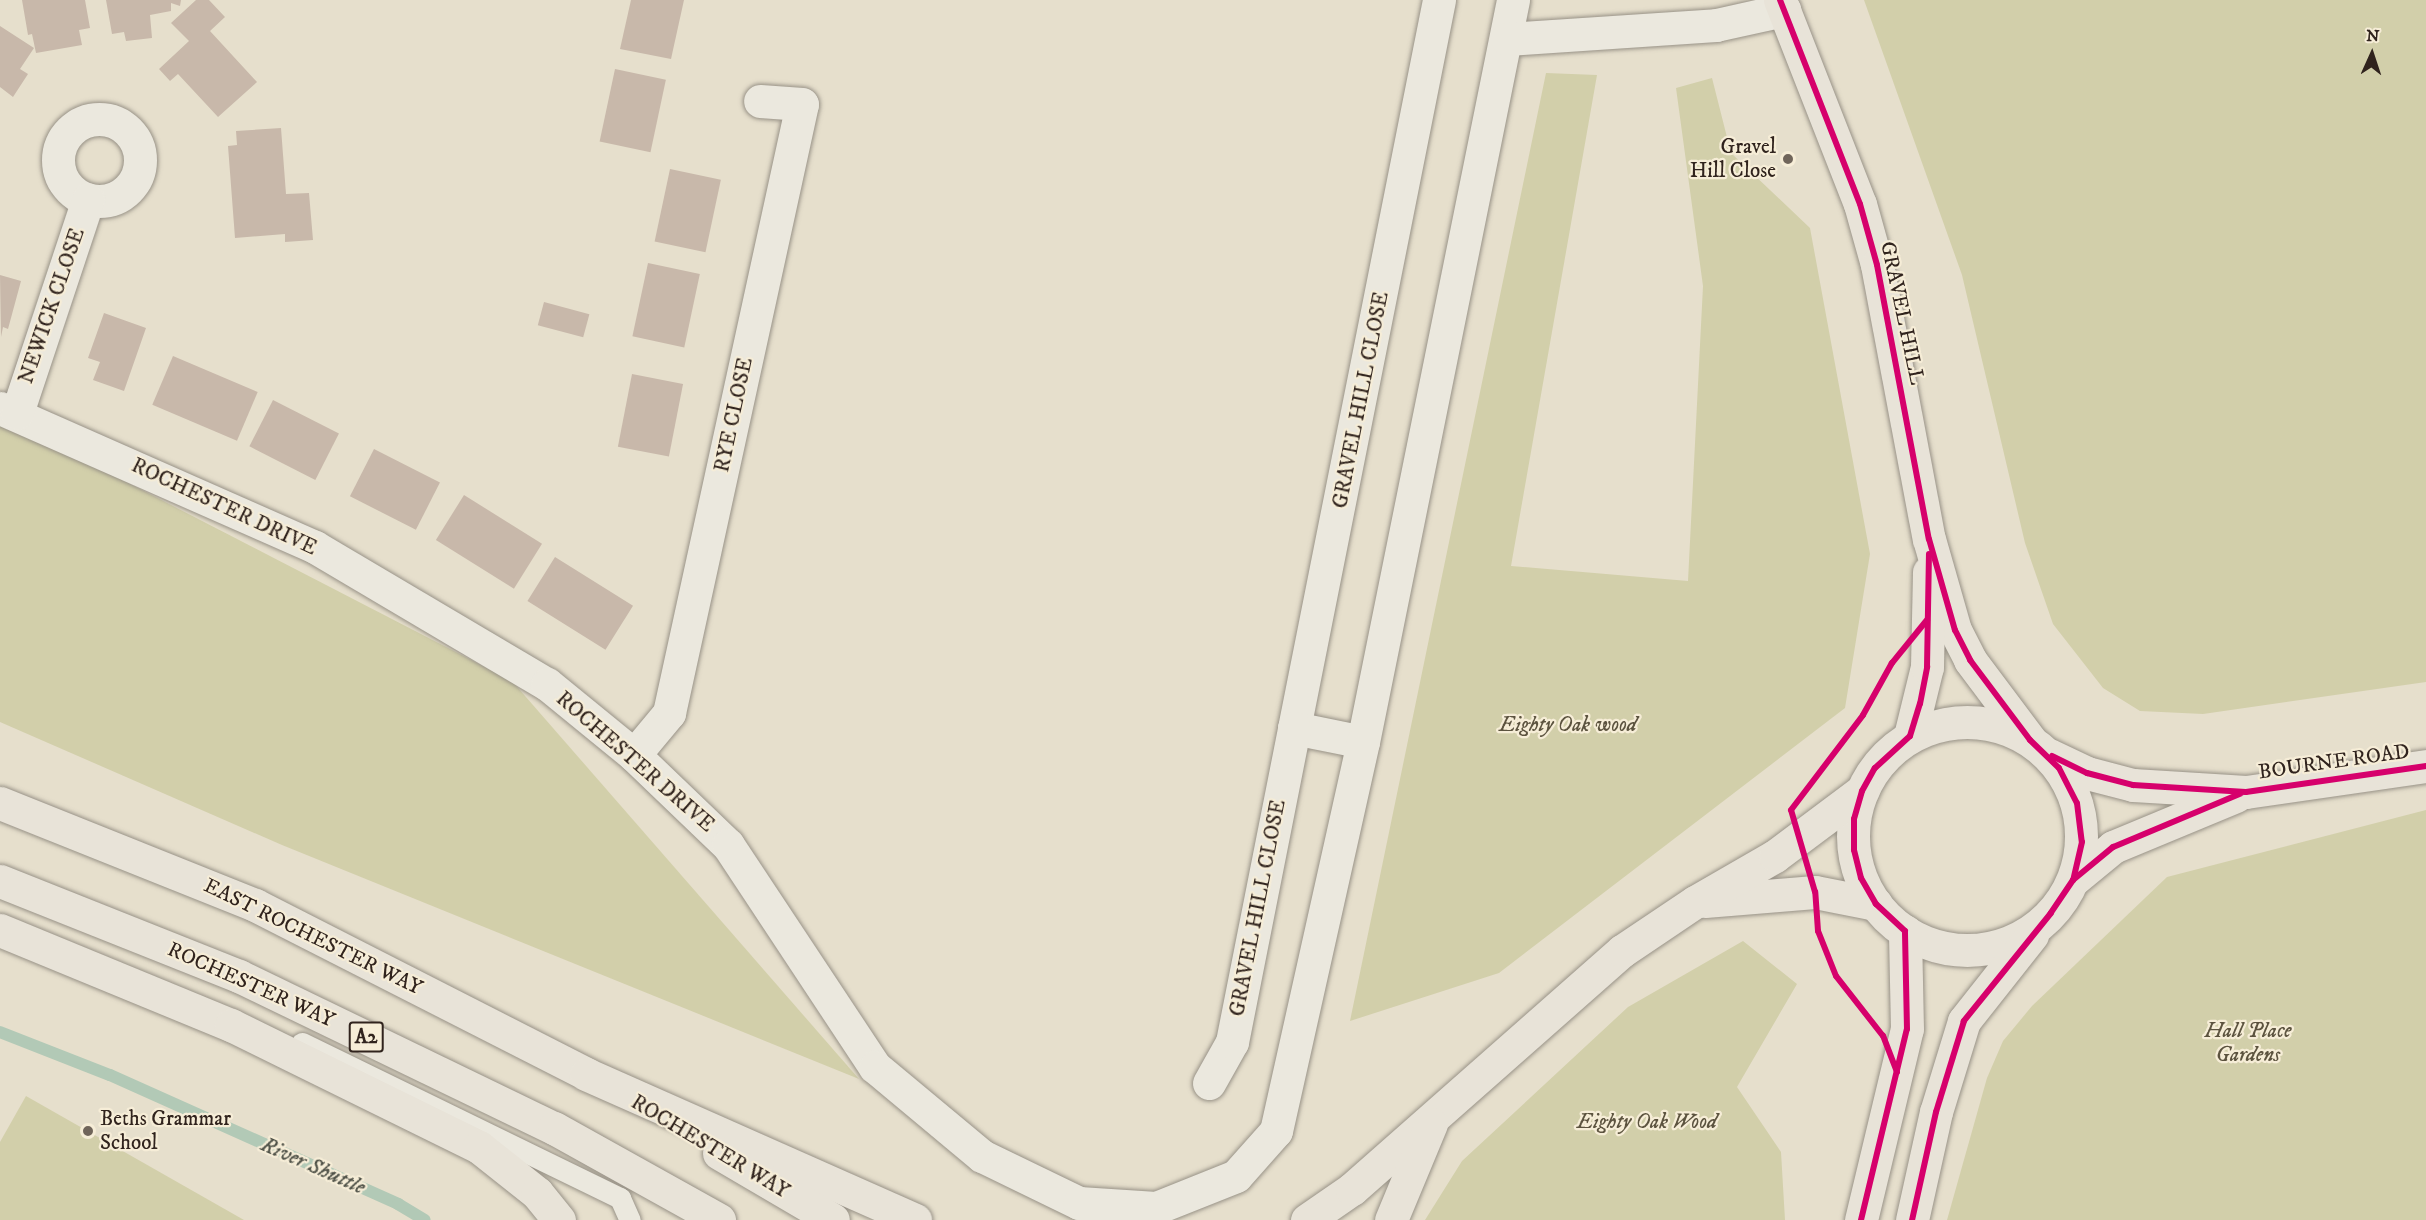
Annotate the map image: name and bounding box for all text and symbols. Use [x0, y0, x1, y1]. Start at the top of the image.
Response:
north arrow [2342, 24, 2402, 84]
text: N [2366, 26, 2380, 46]
place label: Gravel Hill Close [1690, 134, 1776, 184]
marker: Gravel Hill Close [1781, 152, 1795, 166]
street label: NEWICK CLOSE [14, 225, 90, 387]
street label: GRAVEL HILL [1875, 239, 1929, 387]
street label: GRAVEL HILL CLOSE [1328, 290, 1394, 510]
street label: RYE CLOSE [710, 355, 758, 475]
street label: ROCHESTER DRIVE [127, 453, 321, 561]
street label: ROCHESTER DRIVE [551, 686, 719, 838]
park label: Eighty Oak wood [1499, 712, 1637, 738]
street label: BOURNE ROAD [2257, 739, 2411, 785]
street label: GRAVEL HILL CLOSE [1225, 798, 1291, 1018]
street label: EAST ROCHESTER WAY [200, 873, 426, 1001]
street label: ROCHESTER WAY [164, 937, 338, 1033]
park label: Hall Place Gardens [2205, 1018, 2291, 1068]
road number: A2 [348, 1020, 384, 1054]
street label: ROCHESTER WAY [626, 1090, 794, 1204]
place label: Beths Grammar School [100, 1106, 231, 1156]
park label: Eighty Oak Wood [1577, 1109, 1717, 1135]
marker: Beths Grammar School [81, 1124, 95, 1138]
water label: River Shuttle [257, 1131, 369, 1201]

